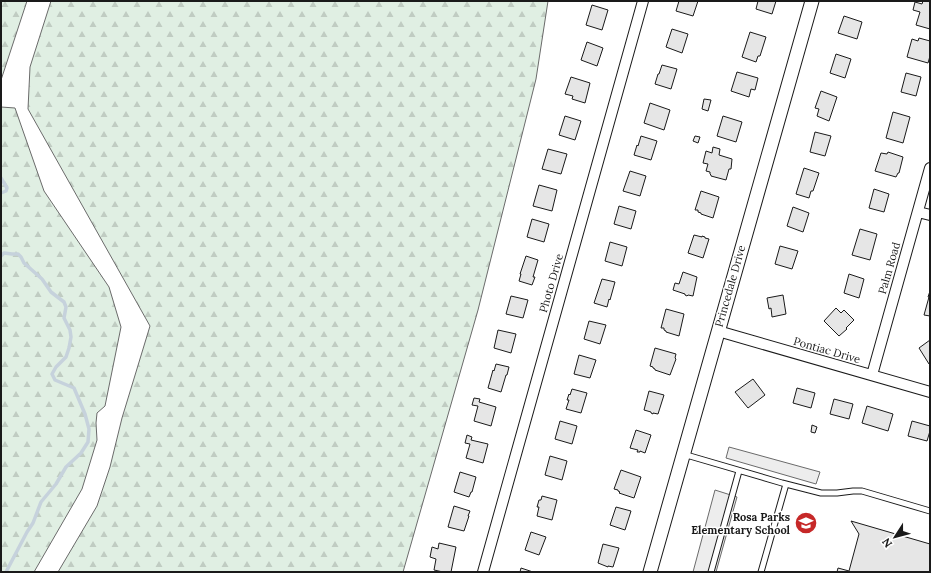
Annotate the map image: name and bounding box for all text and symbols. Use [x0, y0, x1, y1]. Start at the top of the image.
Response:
street label: Palm Road [875, 240, 903, 296]
street label: Princedale Drive [712, 243, 748, 329]
street label: Photo Drive [536, 252, 566, 314]
street label: Pontiac Drive [792, 334, 862, 366]
place label: Rosa Parks Elementary School [691, 510, 791, 537]
school or university icon: Rosa Parks Elementary School [793, 510, 819, 536]
north arrow [875, 517, 915, 557]
text: N [878, 535, 895, 550]

